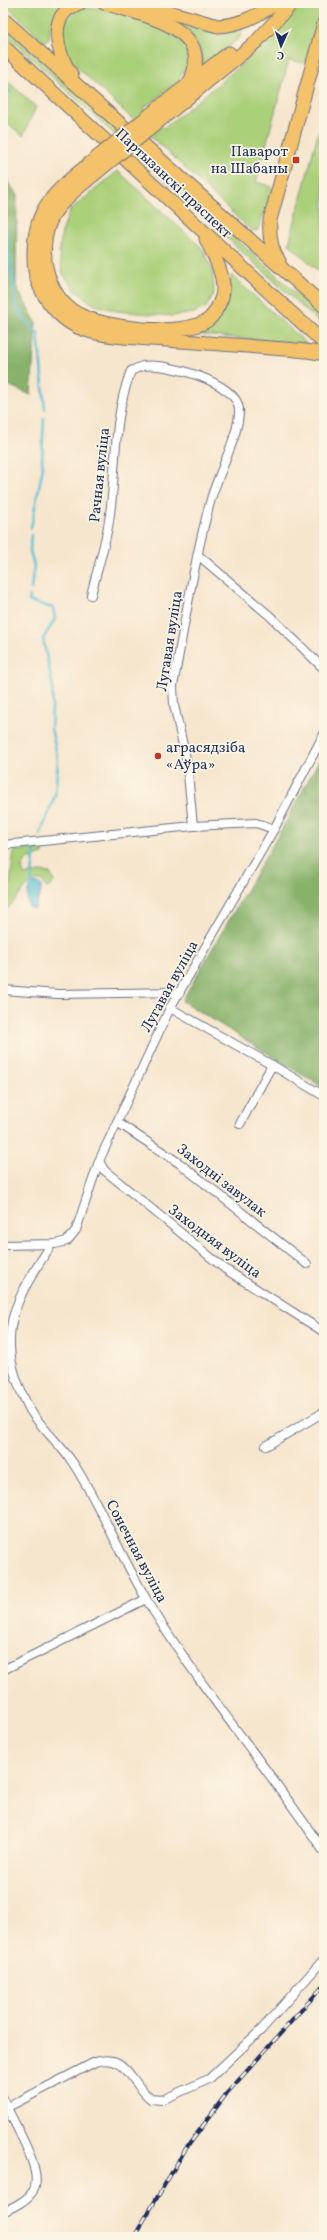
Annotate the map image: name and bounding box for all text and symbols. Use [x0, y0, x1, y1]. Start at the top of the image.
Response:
north arrow [261, 26, 301, 66]
text: С [277, 47, 284, 62]
street label: Партызанскі праспект [110, 124, 236, 244]
place label: Паварот на Шабаны [211, 142, 288, 180]
marker: Паварот на Шабаны [291, 155, 301, 165]
street label: Рачная вуліца [85, 427, 116, 524]
street label: Лугавая вуліца [152, 589, 189, 693]
place label: аграсядзіба «Аўра» [166, 738, 246, 776]
marker: аграсядзіба «Аўра» [153, 751, 163, 761]
street label: Лугавая вуліца [136, 937, 204, 1036]
street label: Заходні завулак [172, 1139, 270, 1223]
street label: Заходняя вуліца [163, 1200, 265, 1284]
street label: Сонечная вуліца [100, 1497, 172, 1607]

